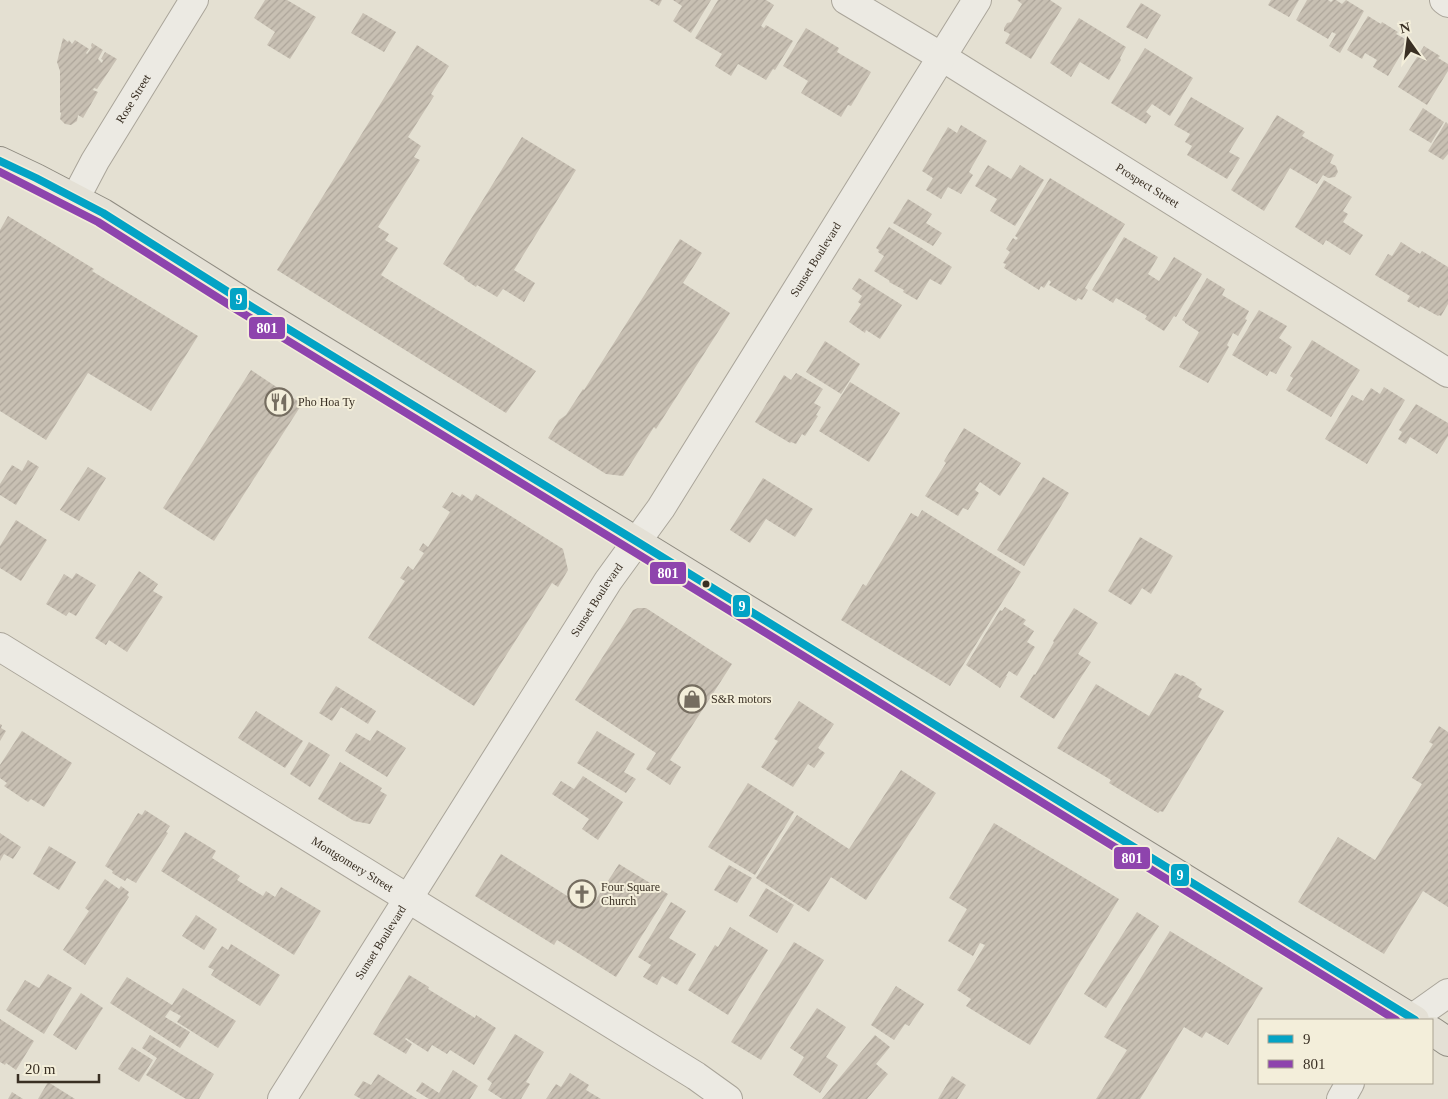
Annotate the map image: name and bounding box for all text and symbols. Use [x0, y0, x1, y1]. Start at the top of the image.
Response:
north arrow [1383, 15, 1433, 65]
text: N [1398, 19, 1412, 36]
street label: Rose Street [113, 71, 154, 126]
street label: Prospect Street [1113, 160, 1183, 211]
street label: Sunset Boulevard [787, 220, 844, 299]
line badge: 9 [229, 287, 248, 311]
text: 9 [236, 292, 243, 307]
line badge: 801 [248, 316, 286, 340]
text: 801 [257, 321, 278, 336]
restaurant icon: Pho Hoa Ty [264, 387, 294, 417]
place label: Pho Hoa Ty [298, 395, 355, 409]
street label: Sunset Boulevard [568, 560, 626, 639]
line badge: 801 [649, 561, 687, 585]
text: 801 [658, 566, 679, 581]
unlabelled marker [701, 579, 711, 589]
line badge: 9 [732, 594, 751, 618]
text: 9 [739, 599, 746, 614]
shop icon: S&R motors [677, 684, 707, 714]
place label: S&R motors [711, 692, 772, 706]
street label: Montgomery Street [309, 834, 397, 895]
line badge: 801 [1113, 846, 1151, 870]
text: 801 [1122, 851, 1143, 866]
line badge: 9 [1170, 863, 1190, 887]
text: 9 [1177, 868, 1184, 883]
church icon: Four Square Church [567, 879, 597, 909]
place label: Four Square Church [601, 880, 660, 908]
street label: Sunset Boulevard [352, 903, 409, 982]
legend [1258, 1019, 1433, 1084]
text: 9 [1303, 1031, 1311, 1047]
scale bar [18, 1052, 99, 1084]
text: 801 [1303, 1056, 1326, 1072]
text: 20 m [25, 1061, 56, 1077]

